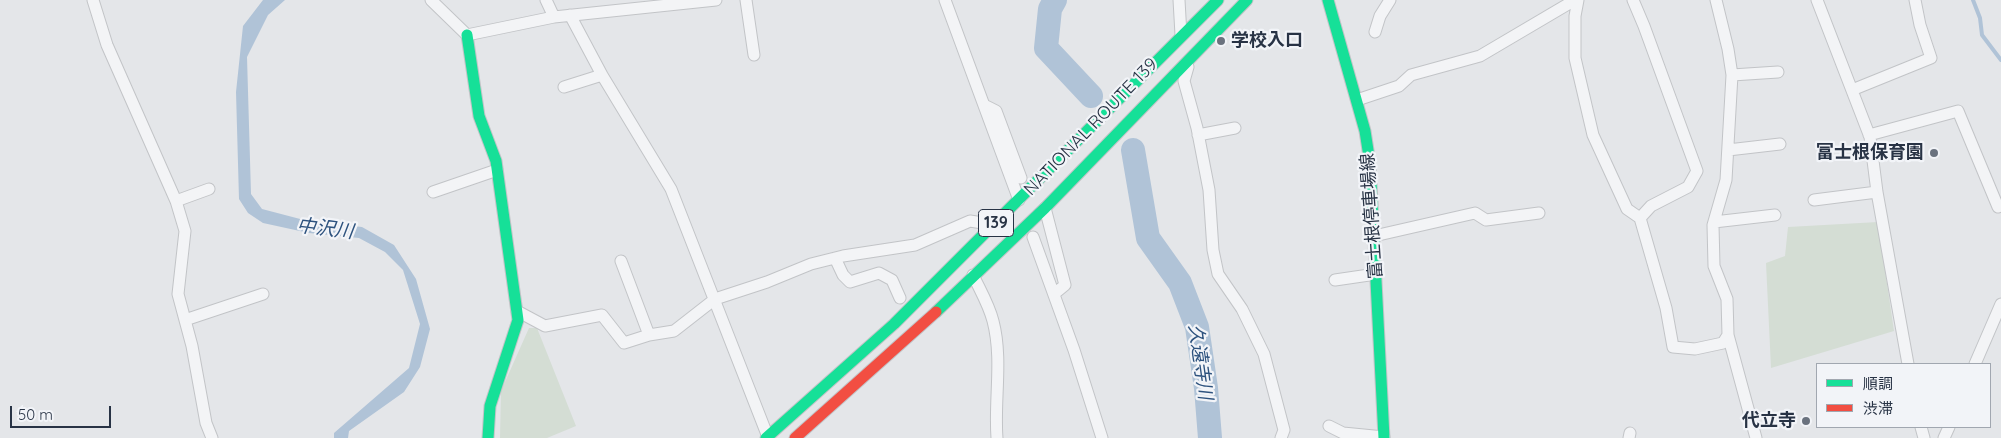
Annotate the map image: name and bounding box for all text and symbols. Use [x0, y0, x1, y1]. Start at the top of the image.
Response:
place label: 学校入口 [1231, 30, 1303, 52]
marker: 学校入口 [1215, 35, 1227, 47]
street label: NATIONAL ROUTE 139 [1020, 54, 1162, 200]
place label: 富士根保育園 [1816, 142, 1924, 164]
marker: 富士根保育園 [1928, 147, 1940, 159]
street label: 富士根停車場線 [1357, 152, 1387, 280]
road number: 139 [978, 210, 1014, 237]
water label: 中沢川 [295, 214, 355, 244]
water label: 久遠寺川 [1183, 323, 1217, 401]
legend [1816, 363, 1991, 428]
text: 順調 [1863, 374, 1893, 393]
scale bar [12, 396, 114, 428]
text: 渋滞 [1863, 399, 1893, 418]
text: 50 m [18, 405, 53, 424]
place label: 代立寺 [1742, 410, 1796, 432]
marker: 代立寺 [1800, 415, 1812, 427]

